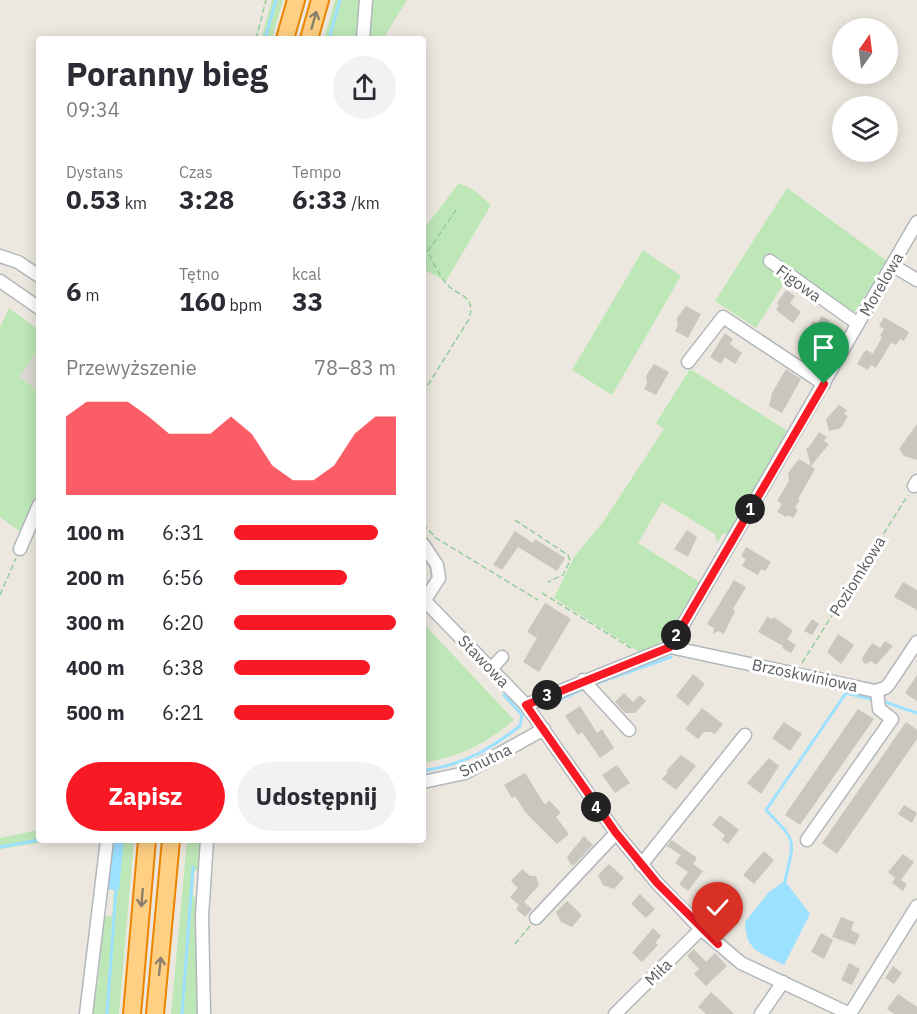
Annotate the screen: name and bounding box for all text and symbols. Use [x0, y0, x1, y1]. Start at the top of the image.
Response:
one-way arrow [309, 10, 320, 29]
north arrow [832, 18, 898, 84]
map controls [832, 18, 898, 162]
text: Poranny bieg [66, 52, 268, 95]
button: share [333, 56, 396, 119]
text: 09:34 [66, 96, 120, 123]
button: layers [832, 96, 898, 162]
text: Dystans [66, 162, 123, 182]
text: Czas [179, 162, 213, 182]
text: Tempo [292, 162, 341, 182]
text: 0.53 [66, 182, 121, 216]
text: 3:28 [179, 182, 234, 216]
text: 6:33 [292, 182, 347, 216]
text: km [121, 193, 147, 213]
text: /km [347, 193, 380, 213]
street label: Morelowa [855, 248, 907, 320]
street label: Figowa [773, 260, 826, 306]
text: Tętno [179, 264, 220, 284]
text: kcal [292, 264, 321, 284]
text: 6 [66, 274, 82, 308]
text: 160 [179, 284, 226, 318]
text: 33 [292, 284, 323, 318]
text: m [82, 285, 99, 305]
text: bpm [226, 295, 262, 315]
pin [798, 322, 849, 384]
icon: arrive [807, 331, 840, 364]
text: Przewyższenie [66, 354, 197, 381]
text: 78–83 m [314, 354, 396, 381]
pin: 1 [735, 494, 765, 524]
text: 1 [745, 499, 755, 519]
text: 100 m [66, 519, 125, 546]
text: 6:31 [162, 519, 204, 546]
street label: Poziomkowa [825, 532, 890, 620]
text: 200 m [66, 564, 125, 591]
text: 6:56 [162, 564, 204, 591]
text: 300 m [66, 609, 125, 636]
text: 6:20 [162, 609, 204, 636]
pin: 2 [661, 620, 691, 650]
text: 2 [671, 625, 681, 645]
street label: Stawowa [454, 631, 514, 692]
text: 400 m [66, 654, 125, 681]
text: 6:38 [162, 654, 204, 681]
street label: Brzoskwiniowa [750, 654, 860, 696]
pin: 3 [532, 680, 562, 710]
text: 3 [542, 685, 552, 705]
text: 500 m [66, 699, 125, 726]
text: 6:21 [162, 699, 204, 726]
street label: Smutna [456, 739, 515, 781]
button: Zapisz [66, 762, 225, 831]
button: Udostępnij [237, 762, 396, 831]
pin: 4 [581, 792, 611, 822]
text: 4 [591, 797, 601, 817]
pin [692, 882, 743, 944]
one-way arrow [136, 888, 147, 908]
icon: check [701, 891, 734, 924]
street label: Miła [640, 954, 676, 990]
one-way arrow [154, 957, 165, 977]

